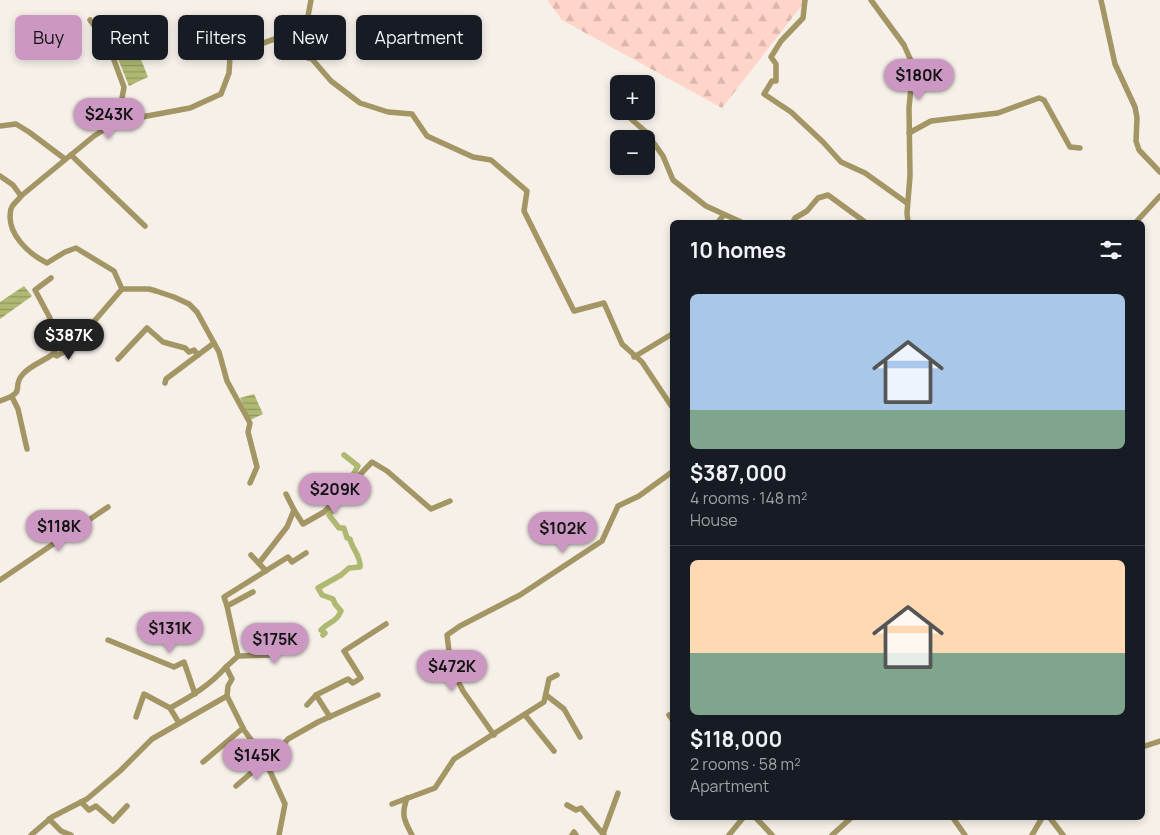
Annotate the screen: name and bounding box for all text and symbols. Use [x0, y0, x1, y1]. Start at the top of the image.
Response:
chip: Buy [15, 15, 82, 60]
chip: Rent [92, 15, 168, 60]
chip: Filters [178, 15, 264, 60]
chip: New [274, 15, 346, 60]
chip: Apartment [356, 15, 482, 60]
pin: $180K [884, 58, 954, 101]
text: $180K [895, 64, 943, 86]
map controls [610, 75, 655, 175]
button: + [610, 75, 655, 120]
pin: $243K [74, 98, 144, 140]
text: $243K [85, 103, 133, 125]
button: − [610, 130, 655, 175]
text: 10 homes [690, 236, 786, 264]
icon: filters [1097, 236, 1125, 264]
pin: $387K [34, 318, 104, 361]
text: $387K [45, 324, 93, 346]
icon: home [863, 327, 953, 417]
text: $387,000 [690, 459, 787, 487]
pin: $209K [300, 472, 370, 515]
text: $209K [310, 478, 360, 500]
text: 4 rooms · 148 m² [690, 487, 807, 509]
text: House [690, 509, 738, 531]
pin: $118K [24, 510, 94, 552]
pin: $102K [528, 512, 598, 554]
text: $118K [37, 515, 81, 537]
text: $102K [539, 517, 587, 539]
icon: home [863, 592, 953, 682]
pin: $131K [135, 612, 205, 654]
text: $131K [148, 617, 192, 639]
pin: $175K [240, 622, 310, 665]
text: $175K [252, 628, 298, 650]
pin: $472K [417, 650, 487, 692]
text: $472K [428, 655, 476, 677]
text: $118,000 [690, 725, 782, 753]
pin: $145K [222, 738, 292, 781]
text: $145K [234, 744, 280, 766]
text: 2 rooms · 58 m² [690, 753, 801, 775]
text: Apartment [690, 775, 769, 797]

